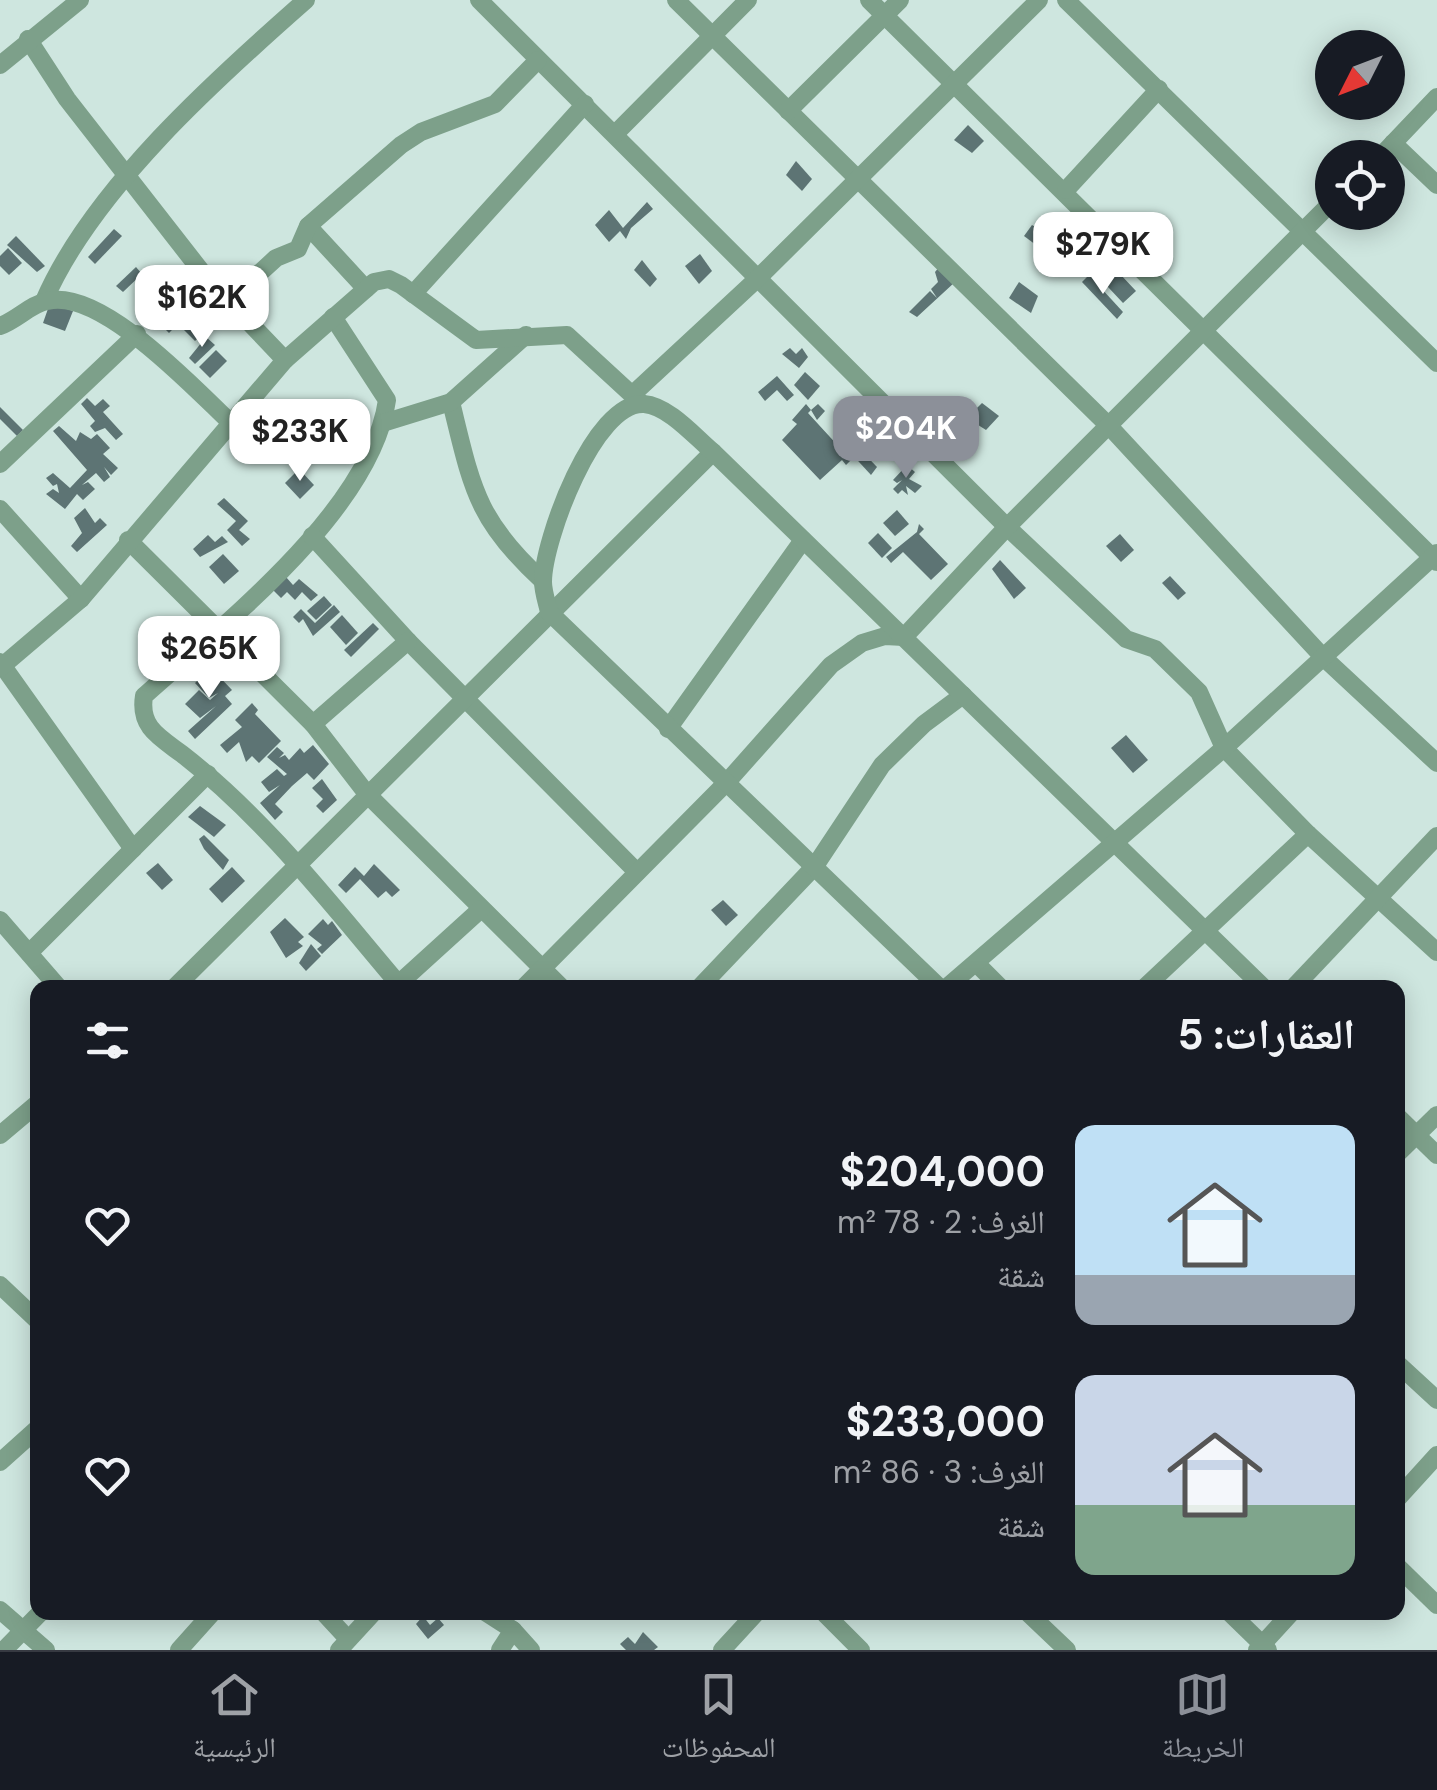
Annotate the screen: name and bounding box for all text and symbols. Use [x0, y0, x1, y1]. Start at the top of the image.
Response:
north arrow [1315, 30, 1405, 120]
map controls [1315, 30, 1405, 230]
button: locate [1315, 140, 1405, 230]
pin: $279K [1033, 212, 1173, 297]
text: $279K [1055, 223, 1151, 265]
pin: $162K [132, 265, 272, 350]
text: $162K [157, 276, 247, 318]
pin: $204K [836, 396, 976, 481]
pin: $233K [230, 399, 370, 484]
text: $204K [855, 407, 957, 449]
text: $233K [251, 410, 349, 452]
pin: $265K [139, 616, 279, 701]
text: $265K [160, 627, 258, 669]
text: العقارات: 5 [1177, 1007, 1355, 1062]
icon: filters [80, 1013, 135, 1068]
text: $204,000 [840, 1144, 1045, 1199]
icon: home [1155, 1165, 1275, 1285]
icon: heart [80, 1198, 135, 1253]
text: الغرف: 2 · 78 m² [837, 1201, 1045, 1243]
text: شقة [997, 1255, 1045, 1297]
text: $233,000 [846, 1394, 1045, 1449]
icon: home [1155, 1415, 1275, 1535]
icon: heart [80, 1448, 135, 1503]
text: الغرف: 3 · 86 m² [833, 1451, 1045, 1493]
text: شقة [997, 1505, 1045, 1547]
tab: الرئيسية [193, 1667, 276, 1775]
tab: المحفوظات [662, 1667, 776, 1775]
tab: الخريطة [1162, 1667, 1244, 1775]

